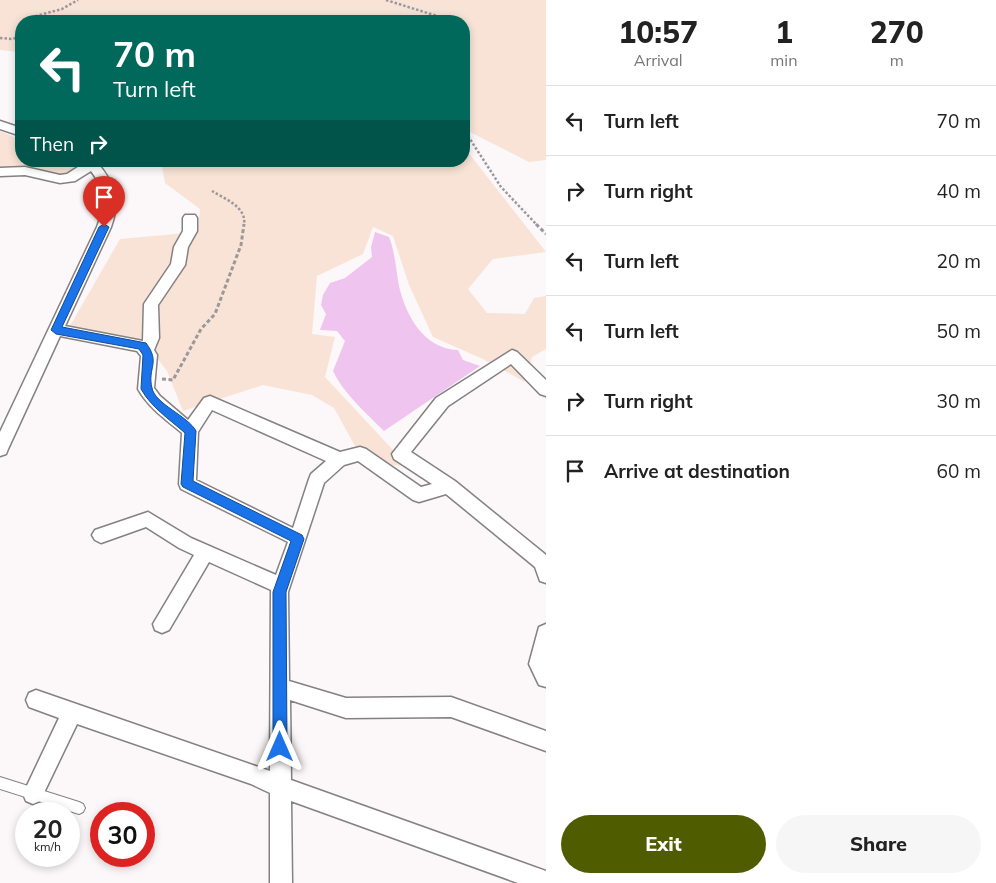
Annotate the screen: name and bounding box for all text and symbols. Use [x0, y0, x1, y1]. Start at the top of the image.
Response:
text: 10:57 [618, 13, 698, 51]
text: 1 [775, 13, 793, 51]
text: 270 [870, 13, 924, 51]
text: 70 m [113, 32, 196, 76]
icon: left [30, 35, 95, 100]
text: Arrival [634, 50, 683, 70]
text: min [770, 50, 798, 70]
text: m [890, 50, 904, 70]
text: Turn left [113, 75, 196, 103]
icon: left [561, 107, 589, 135]
text: Turn left [604, 109, 679, 133]
text: 70 m [937, 109, 981, 133]
icon: right [84, 130, 112, 158]
text: Then [30, 132, 74, 156]
pin [83, 176, 125, 227]
icon: right [561, 177, 589, 205]
text: Turn right [604, 179, 693, 203]
text: 40 m [937, 179, 981, 203]
icon: arrive [90, 183, 118, 211]
icon: left [561, 247, 589, 275]
text: Turn left [604, 249, 679, 273]
text: 20 m [937, 249, 981, 273]
icon: left [561, 317, 589, 345]
text: Turn left [604, 319, 679, 343]
text: 50 m [937, 319, 981, 343]
icon: right [561, 387, 589, 415]
text: Turn right [604, 389, 693, 413]
text: 30 m [937, 389, 981, 413]
icon: arrive [561, 457, 589, 485]
text: Arrive at destination [604, 459, 790, 483]
text: 60 m [937, 459, 981, 483]
position arrow [253, 720, 305, 772]
speed limit sign: 30 [90, 802, 155, 867]
text: 20 [32, 813, 63, 844]
button: Exit [561, 815, 766, 873]
button: Share [776, 815, 981, 873]
text: km/h [34, 839, 61, 854]

